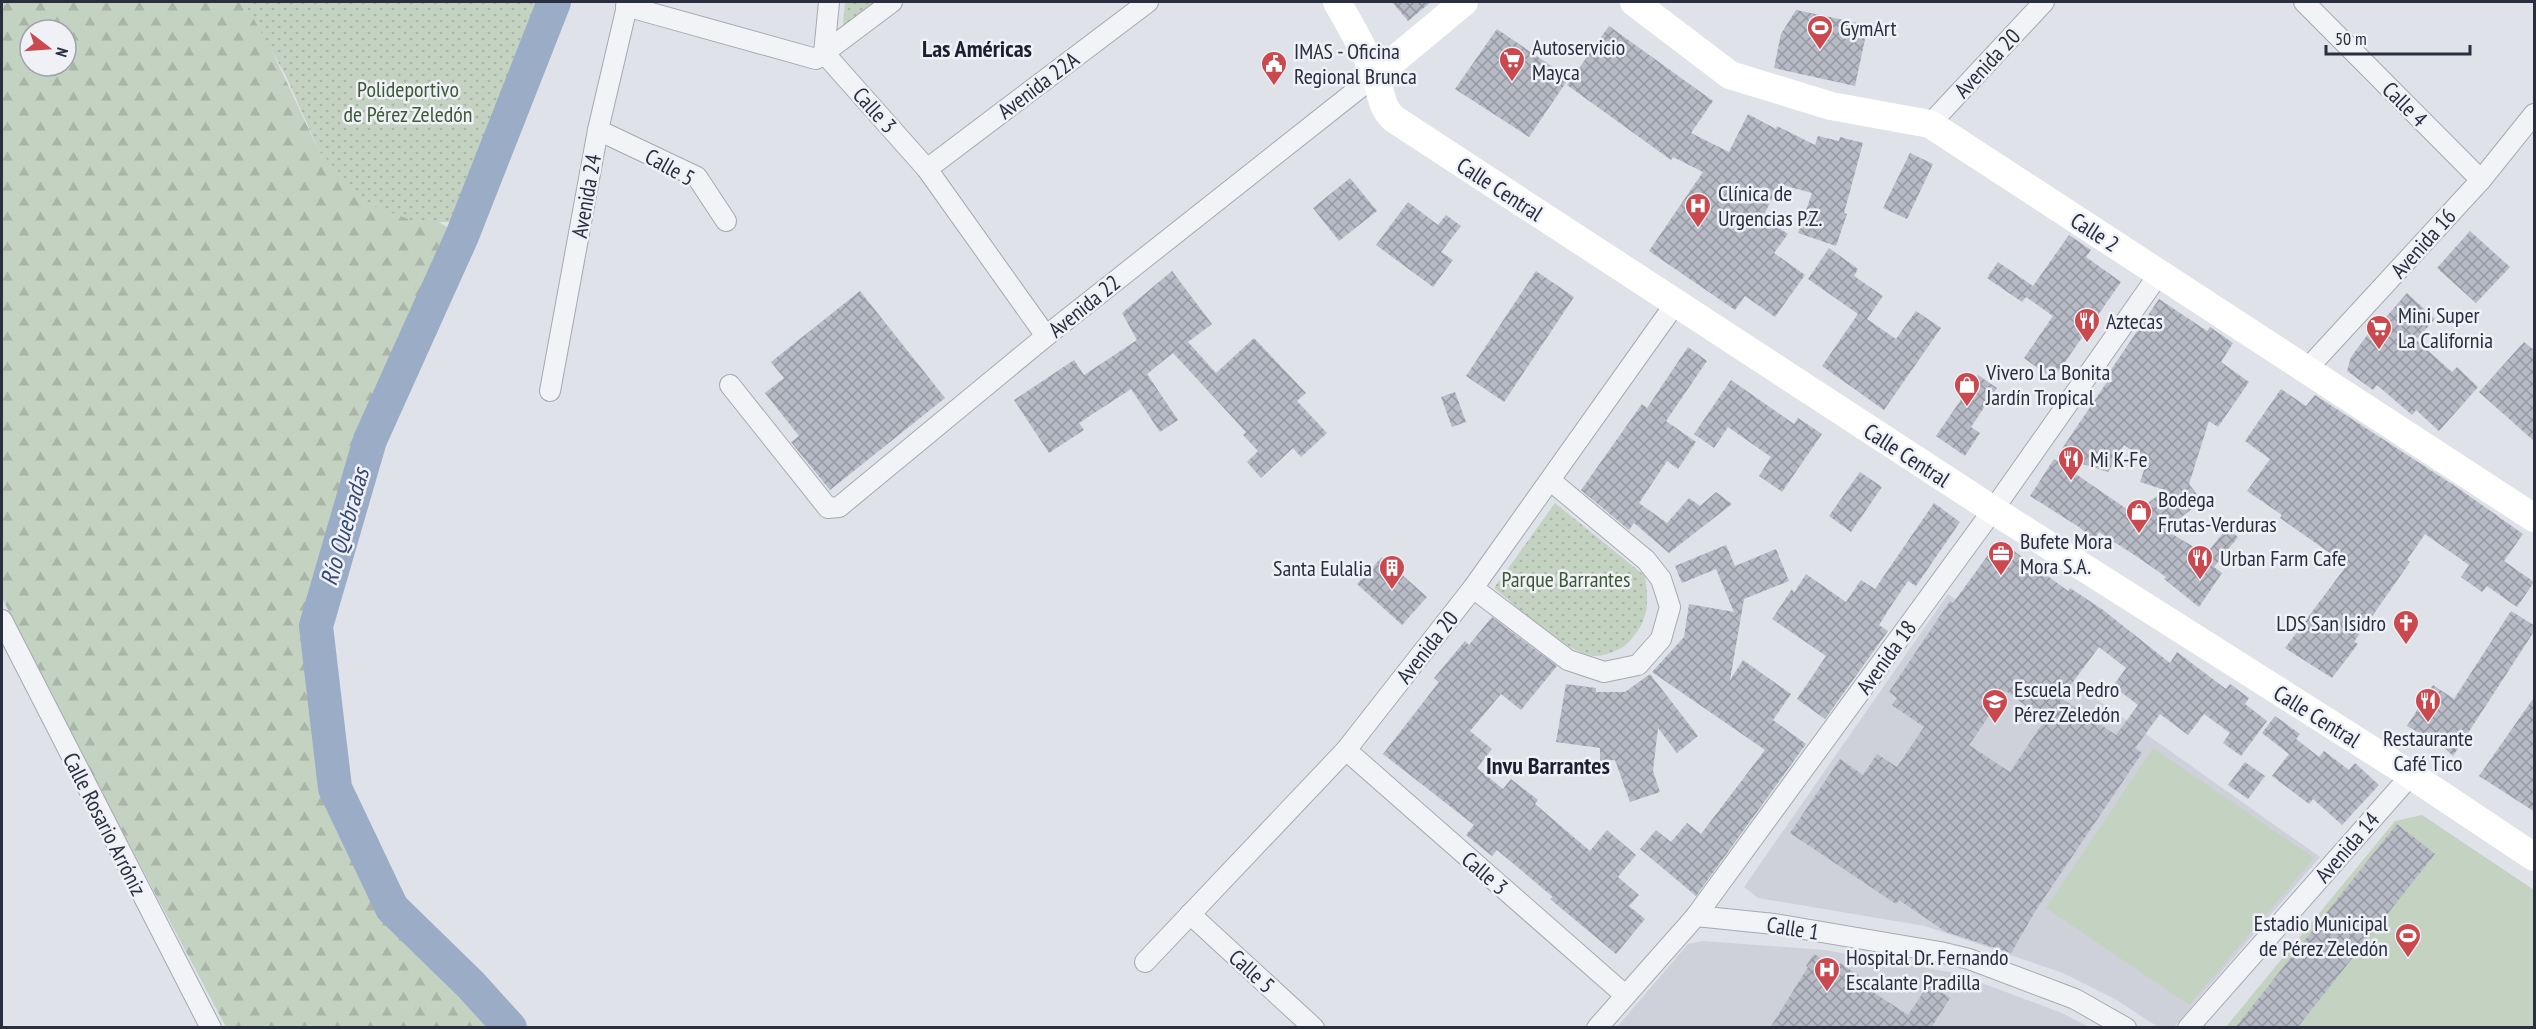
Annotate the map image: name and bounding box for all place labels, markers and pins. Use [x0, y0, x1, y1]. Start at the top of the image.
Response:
sports icon: GymArt [1805, 13, 1835, 51]
place label: GymArt [1840, 14, 1896, 42]
place label: Autoservicio Mayca [1532, 33, 1625, 86]
place label: IMAS - Oficina Regional Brunca [1294, 37, 1417, 90]
supermarket icon: Autoservicio Mayca [1497, 45, 1527, 83]
public building icon: IMAS - Oficina Regional Brunca [1259, 49, 1289, 87]
place label: Clínica de Urgencias P.Z. [1718, 179, 1822, 232]
hospital icon: Clínica de Urgencias P.Z. [1683, 191, 1713, 229]
place label: Mini Super La California [2398, 301, 2493, 354]
restaurant icon: Aztecas [2072, 306, 2102, 344]
place label: Aztecas [2106, 307, 2163, 335]
supermarket icon: Mini Super La California [2364, 313, 2394, 351]
place label: Vivero La Bonita Jardín Tropical [1985, 358, 2110, 411]
shop icon: Vivero La Bonita Jardín Tropical [1952, 370, 1982, 408]
restaurant icon: Mi K-Fe [2056, 444, 2086, 482]
place label: Mi K-Fe [2090, 445, 2147, 473]
place label: Bodega Frutas-Verduras [2158, 485, 2277, 538]
shop icon: Bodega Frutas-Verduras [2124, 497, 2154, 535]
place label: Bufete Mora Mora S.A. [2020, 527, 2112, 580]
office icon: Bufete Mora Mora S.A. [1986, 539, 2016, 577]
restaurant icon: Urban Farm Cafe [2185, 543, 2215, 581]
place label: Urban Farm Cafe [2220, 544, 2346, 572]
building icon: Santa Eulalia [1377, 553, 1407, 591]
place label: Santa Eulalia [1273, 554, 1372, 582]
church icon: LDS San Isidro [2391, 608, 2421, 646]
place label: LDS San Isidro [2276, 609, 2386, 637]
place label: Escuela Pedro Pérez Zeledón [2014, 675, 2120, 728]
restaurant icon: Restaurante Café Tico [2413, 686, 2443, 724]
school or university icon: Escuela Pedro Pérez Zeledón [1980, 687, 2010, 725]
place label: Restaurante Café Tico [2383, 724, 2473, 777]
place label: Estadio Municipal de Pérez Zeledón [2254, 909, 2389, 962]
sports icon: Estadio Municipal de Pérez Zeledón [2393, 921, 2423, 959]
place label: Hospital Dr. Fernando Escalante Pradilla [1846, 943, 2009, 996]
hospital icon: Hospital Dr. Fernando Escalante Pradilla [1812, 955, 1842, 993]

